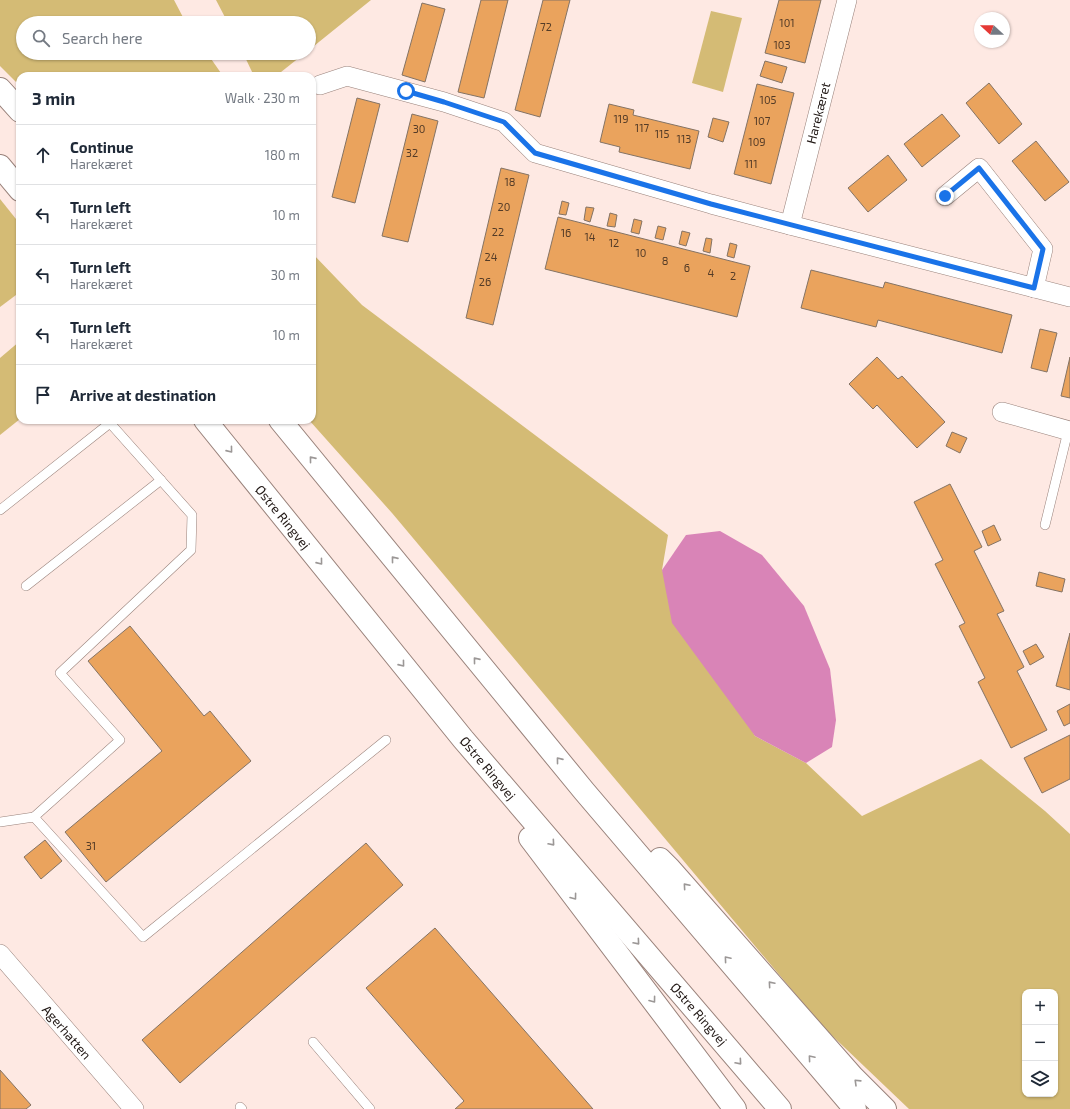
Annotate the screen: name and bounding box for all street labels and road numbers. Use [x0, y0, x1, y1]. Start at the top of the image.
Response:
street label: Harekæret [803, 81, 833, 145]
street label: Østre Ringvej [252, 482, 314, 552]
street label: Østre Ringvej [457, 733, 519, 803]
street label: Østre Ringvej [667, 979, 731, 1049]
street label: Agerhatten [39, 1002, 95, 1062]

